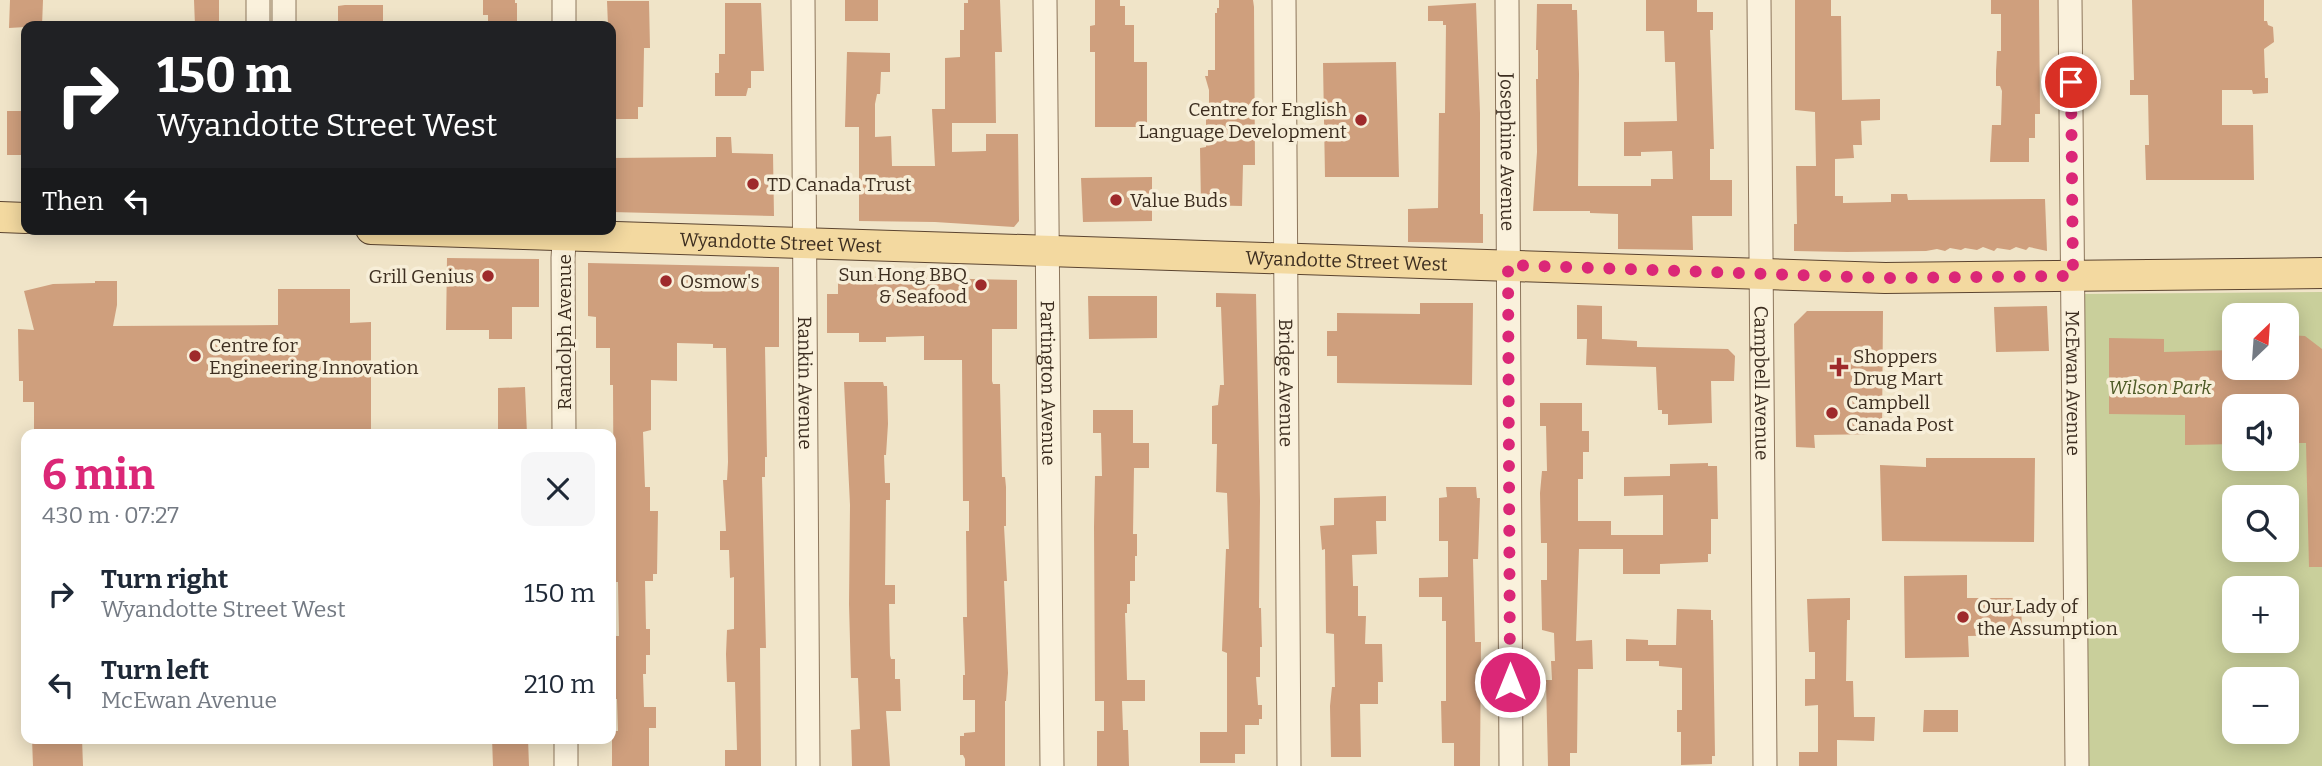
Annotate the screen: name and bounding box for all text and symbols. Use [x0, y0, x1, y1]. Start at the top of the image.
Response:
text: 150 m [157, 46, 292, 105]
icon: right [42, 49, 133, 140]
pin [2041, 52, 2101, 112]
icon: arrive [2052, 63, 2090, 101]
street label: Josephine Avenue [1495, 72, 1519, 231]
place label: Centre for English Language Development [1138, 98, 1347, 143]
text: Wyandotte Street West [157, 106, 497, 144]
marker: Centre for English Language Development [1353, 112, 1369, 128]
place label: TD Canada Trust [767, 173, 912, 196]
marker: TD Canada Trust [745, 176, 761, 192]
icon: left [118, 182, 156, 220]
text: Then [42, 186, 104, 217]
place label: Value Buds [1130, 189, 1227, 212]
marker: Value Buds [1108, 192, 1124, 208]
street label: Wyandotte Street West [679, 228, 882, 258]
street label: Wyandotte Street West [1245, 246, 1448, 276]
street label: Randolph Avenue [553, 254, 576, 410]
place label: Sun Hong BBQ & Seafood [838, 263, 969, 308]
place label: Grill Genius [369, 265, 474, 288]
marker: Grill Genius [480, 268, 496, 284]
place label: Osmow's [680, 270, 760, 293]
marker: Osmow's [658, 273, 674, 289]
marker: Sun Hong BBQ & Seafood [973, 277, 989, 293]
street label: Partington Avenue [1036, 300, 1060, 466]
north arrow [2222, 303, 2300, 380]
map controls [2222, 303, 2299, 744]
street label: Campbell Avenue [1749, 306, 1774, 460]
street label: McEwan Avenue [2061, 310, 2085, 456]
street label: Rankin Avenue [793, 316, 817, 450]
street label: Bridge Avenue [1274, 319, 1298, 447]
place label: Centre for Engineering Innovation [209, 334, 419, 379]
place label: Shoppers Drug Mart [1853, 345, 1943, 390]
marker: Centre for Engineering Innovation [187, 348, 203, 364]
marker: Shoppers Drug Mart [1831, 359, 1847, 375]
park label: Wilson Park [2109, 376, 2212, 399]
place label: Campbell Canada Post [1846, 391, 1954, 436]
button: sound [2222, 394, 2299, 471]
marker: Campbell Canada Post [1824, 405, 1840, 421]
text: 6 min [42, 450, 155, 500]
button: close [521, 452, 595, 526]
button: search [2222, 485, 2299, 562]
text: 430 m · 07:27 [42, 501, 179, 529]
text: Turn right [101, 564, 228, 595]
icon: right [42, 575, 80, 613]
button: + [2222, 576, 2299, 653]
text: 150 m [524, 578, 595, 609]
text: Wyandotte Street West [101, 595, 346, 623]
place label: Our Lady of the Assumption [1977, 595, 2118, 640]
marker: Our Lady of the Assumption [1955, 609, 1971, 625]
position arrow [1473, 645, 1547, 719]
text: Turn left [101, 655, 209, 686]
icon: left [42, 666, 80, 704]
button: − [2222, 667, 2299, 744]
text: 210 m [524, 669, 595, 700]
text: McEwan Avenue [101, 686, 277, 714]

